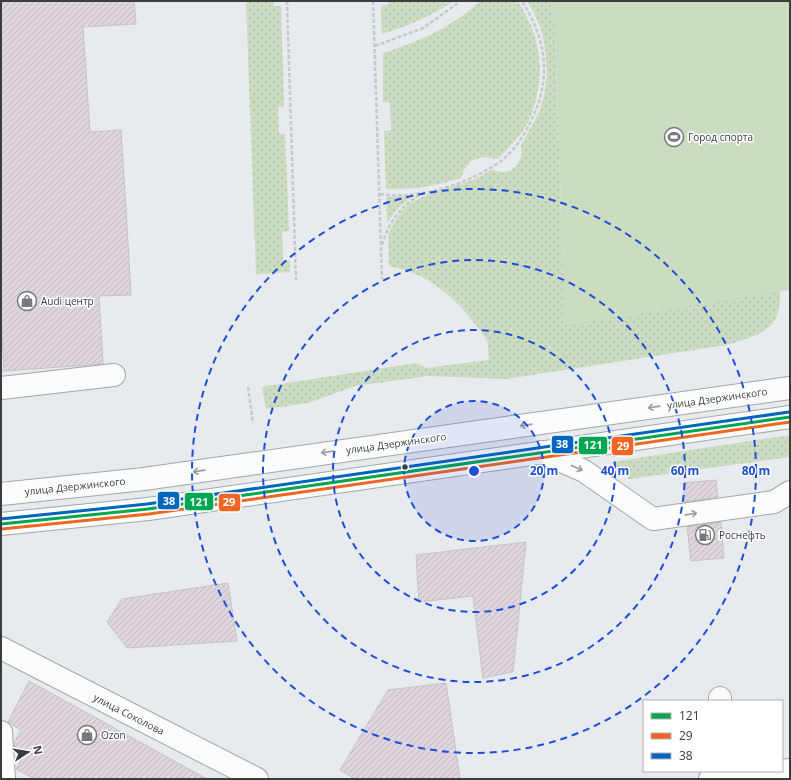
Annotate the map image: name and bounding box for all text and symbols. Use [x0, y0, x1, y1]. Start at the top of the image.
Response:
sports icon: Город спорта [663, 126, 685, 148]
place label: Город спорта [688, 130, 753, 144]
shop icon: Audi центр [16, 290, 38, 312]
place label: Audi центр [41, 294, 94, 308]
street label: улица Дзержинского [666, 384, 768, 412]
one-way arrow [648, 403, 661, 411]
one-way arrow [520, 421, 533, 429]
street label: улица Дзержинского [345, 429, 447, 457]
line badge: 38 [551, 435, 574, 454]
text: 38 [556, 436, 568, 451]
line badge: 121 [578, 436, 608, 455]
line badge: 29 [611, 436, 634, 456]
text: 121 [584, 437, 602, 452]
text: 29 [617, 438, 629, 453]
one-way arrow [321, 448, 334, 456]
unlabelled marker [400, 462, 410, 472]
text: 20 m [530, 462, 558, 479]
text: 40 m [601, 462, 629, 479]
text: 60 m [671, 462, 699, 479]
text: 80 m [742, 462, 770, 479]
centre of rings [467, 464, 481, 478]
one-way arrow [570, 465, 582, 472]
one-way arrow [193, 467, 206, 475]
street label: улица Дзержинского [24, 474, 126, 498]
line badge: 38 [157, 491, 180, 510]
line badge: 121 [184, 492, 214, 511]
text: 38 [163, 493, 175, 508]
line badge: 29 [218, 493, 241, 512]
text: 121 [190, 494, 208, 509]
text: 29 [223, 494, 235, 509]
one-way arrow [684, 510, 697, 518]
fuel station icon: Роснефть [694, 524, 716, 546]
place label: Роснефть [719, 528, 766, 542]
street label: улица Соколова [91, 690, 167, 738]
legend [643, 700, 783, 772]
text: 121 [679, 707, 700, 724]
shop icon: Ozon [76, 724, 98, 746]
text: 29 [679, 727, 693, 744]
place label: Ozon [101, 728, 126, 742]
north arrow [8, 732, 48, 772]
text: N [30, 744, 47, 756]
text: 38 [679, 747, 693, 764]

